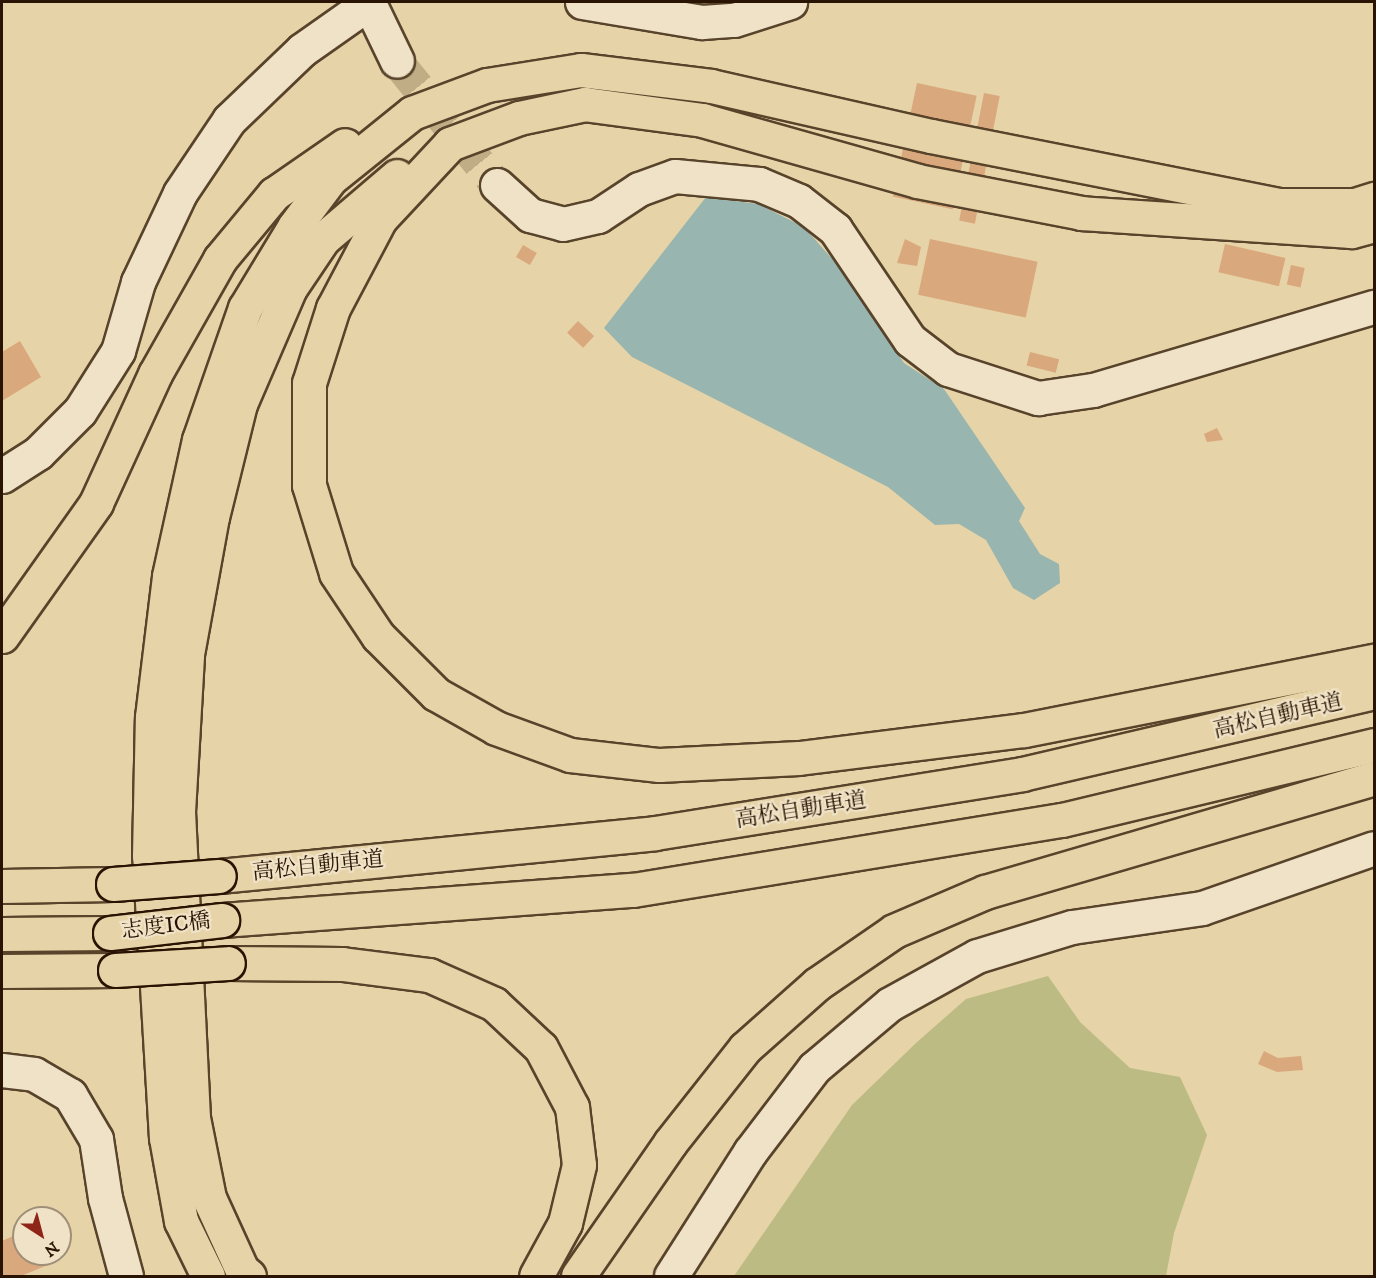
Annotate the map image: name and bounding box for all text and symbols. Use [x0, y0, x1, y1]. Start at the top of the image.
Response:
street label: 高松自動車道 [1211, 688, 1345, 744]
street label: 高松自動車道 [734, 787, 868, 833]
street label: 高松自動車道 [251, 846, 385, 886]
street label: 志度IC橋 [120, 907, 212, 945]
north arrow [12, 1206, 72, 1266]
text: N [40, 1237, 63, 1261]

